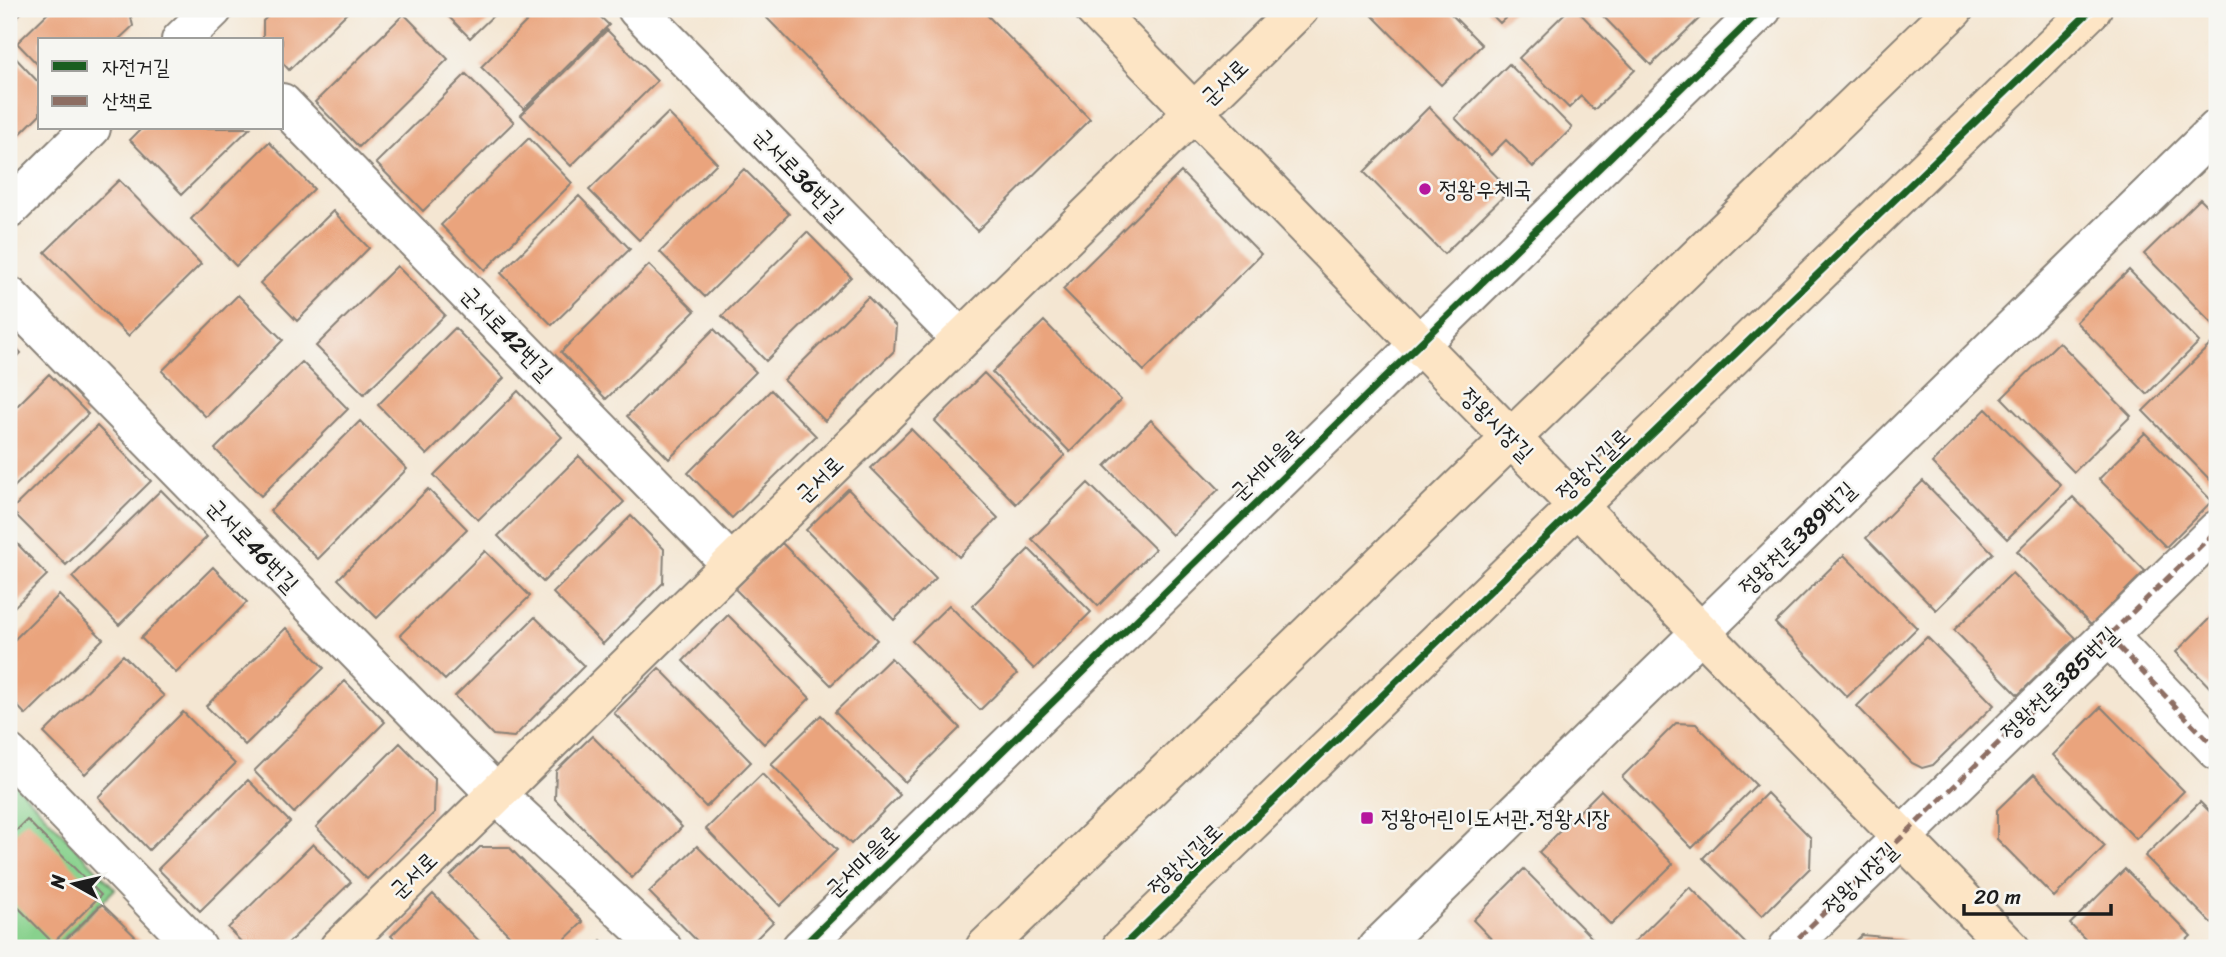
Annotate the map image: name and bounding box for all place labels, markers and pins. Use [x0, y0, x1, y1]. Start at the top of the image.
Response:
place label: 정왕우체국 [1439, 169, 1532, 210]
marker: 정왕우체국 [1417, 181, 1433, 197]
place label: 정왕어린이도서관.정왕시장 [1381, 798, 1610, 839]
marker: 정왕어린이도서관.정왕시장 [1359, 810, 1375, 826]

